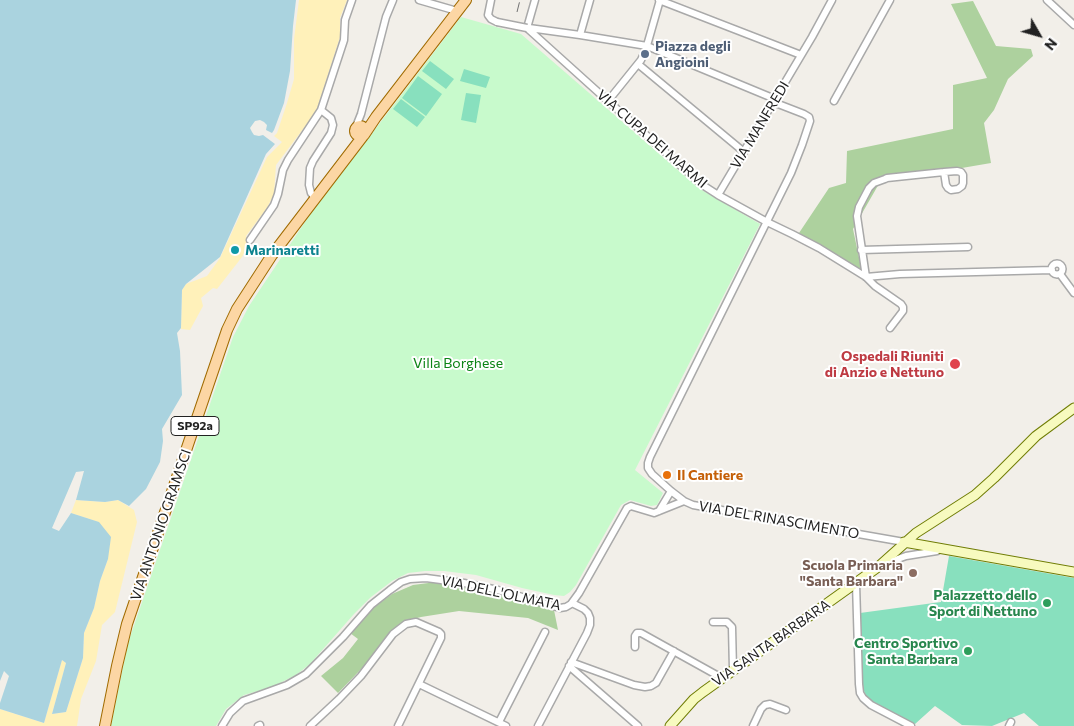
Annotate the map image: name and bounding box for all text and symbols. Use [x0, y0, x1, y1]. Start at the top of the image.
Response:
north arrow [1014, 10, 1064, 60]
text: N [1041, 35, 1061, 54]
place label: Piazza degli Angioini [655, 38, 731, 70]
marker: Piazza degli Angioini [639, 48, 651, 60]
street label: VIA MANFREDI [727, 78, 793, 172]
street label: VIA CUPA DEI MARMI [593, 86, 711, 192]
place label: Marinaretti [245, 242, 320, 258]
marker: Marinaretti [229, 244, 241, 256]
place label: Ospedali Riuniti di Anzio e Nettuno [825, 348, 944, 381]
park label: Villa Borghese [413, 355, 503, 371]
marker: Ospedali Riuniti di Anzio e Nettuno [948, 357, 962, 371]
road number: SP92a [171, 416, 219, 436]
street label: VIA ANTONIO GRAMSCI [127, 447, 195, 603]
place label: Il Cantiere [677, 467, 743, 483]
marker: Il Cantiere [661, 469, 673, 481]
street label: VIA DEL RINASCIMENTO [697, 498, 861, 542]
place label: Scuola Primaria "Santa Barbara" [800, 557, 903, 590]
marker: Scuola Primaria "Santa Barbara" [907, 567, 919, 579]
street label: VIA DELL'OLMATA [440, 572, 562, 614]
place label: Palazzetto dello Sport di Nettuno [929, 587, 1037, 620]
street label: VIA SANTA BARBARA [709, 596, 833, 690]
marker: Palazzetto dello Sport di Nettuno [1041, 597, 1053, 609]
place label: Centro Sportivo Santa Barbara [854, 635, 958, 668]
marker: Centro Sportivo Santa Barbara [962, 645, 974, 657]

